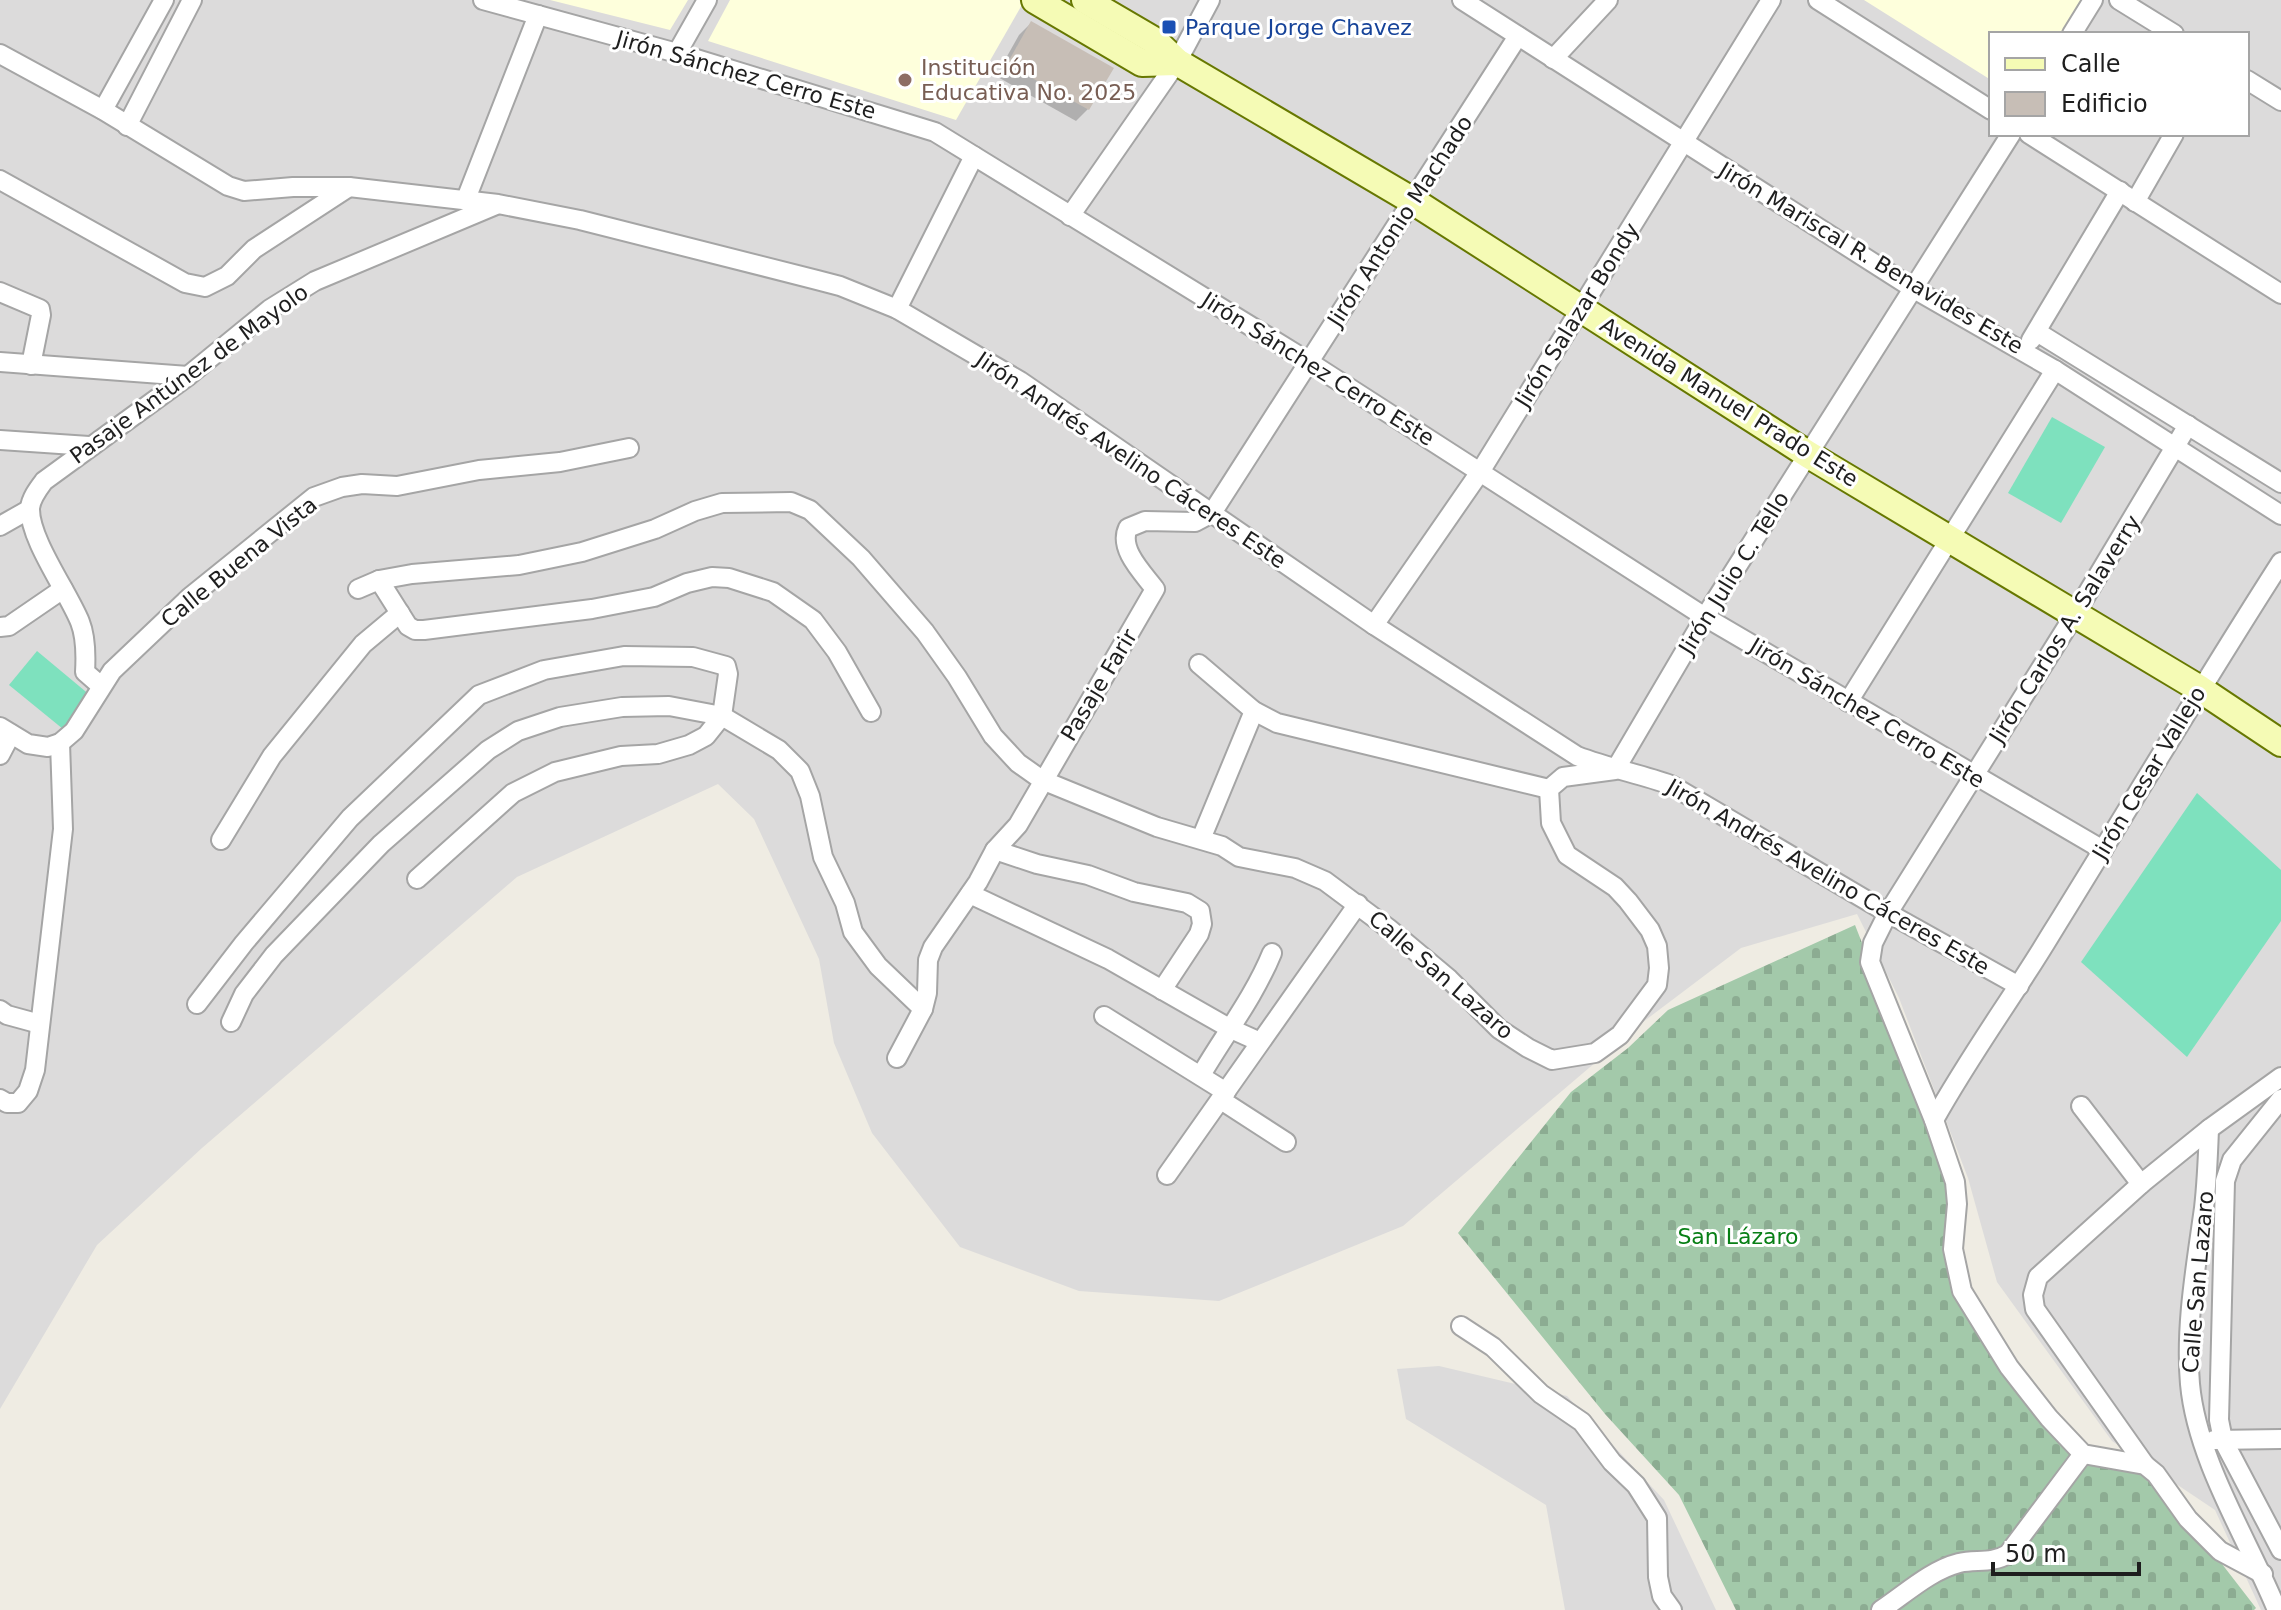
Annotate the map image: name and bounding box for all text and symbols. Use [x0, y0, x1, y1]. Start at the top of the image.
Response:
place label: Parque Jorge Chavez [1185, 15, 1412, 40]
marker: Parque Jorge Chavez [1160, 18, 1178, 36]
street label: Jirón Sánchez Cerro Este [611, 25, 879, 124]
legend [1989, 32, 2249, 136]
text: Calle [2061, 50, 2121, 78]
place label: Institución Educativa No. 2025 [921, 55, 1136, 105]
marker: Institución Educativa No. 2025 [896, 71, 914, 89]
text: Edificio [2061, 90, 2148, 118]
street label: Jirón Antonio Machado [1321, 111, 1478, 333]
street label: Jirón Mariscal R. Benavides Este [1713, 156, 2028, 359]
street label: Jirón Salazar Bondy [1509, 218, 1644, 414]
street label: Pasaje Antúnez de Mayolo [65, 279, 313, 469]
street label: Jirón Sánchez Cerro Este [1196, 286, 1439, 451]
street label: Avenida Manuel Prado Este [1596, 312, 1862, 492]
street label: Jirón Andrés Avelino Cáceres Este [970, 345, 1291, 573]
street label: Jirón Julio C. Tello [1673, 487, 1794, 661]
street label: Calle Buena Vista [156, 492, 322, 632]
street label: Jirón Carlos A. Salaverry [1983, 510, 2146, 749]
street label: Pasaje Farir [1056, 624, 1143, 745]
street label: Jirón Sánchez Cerro Este [1743, 632, 1989, 793]
street label: Jirón Cesar Vallejo [2086, 682, 2211, 866]
street label: Jirón Andrés Avelino Cáceres Este [1660, 773, 1994, 980]
street label: Calle San Lazaro [1364, 906, 1518, 1044]
street label: Calle San Lazaro [2178, 1190, 2218, 1374]
park label: San Lázaro [1677, 1224, 1799, 1249]
scale bar [1993, 1526, 2139, 1576]
text: 50 m [2005, 1540, 2067, 1568]

